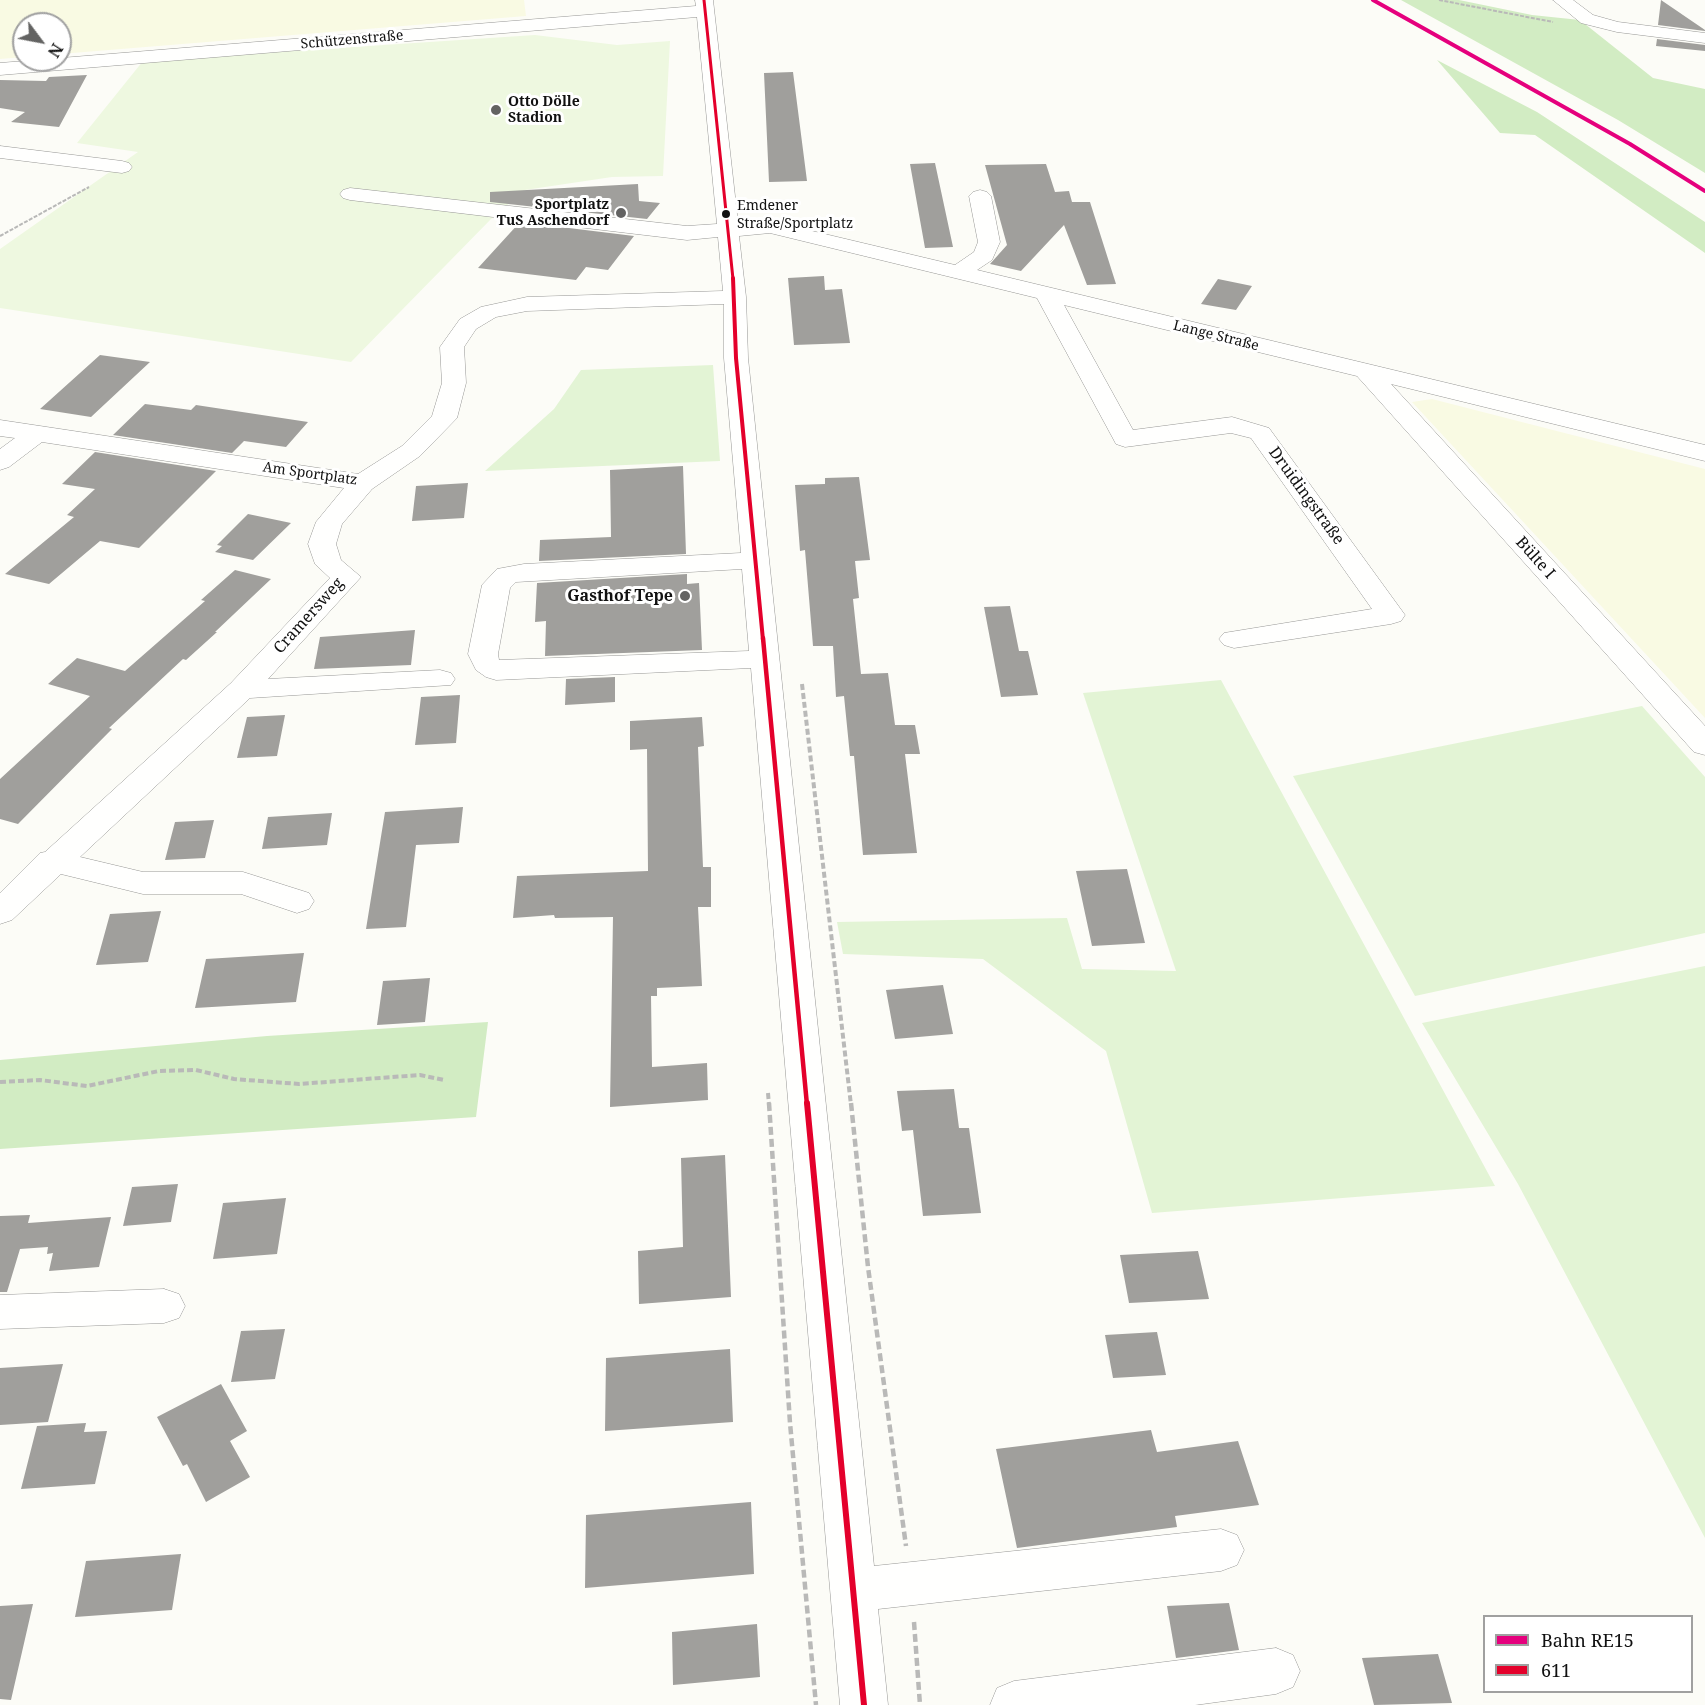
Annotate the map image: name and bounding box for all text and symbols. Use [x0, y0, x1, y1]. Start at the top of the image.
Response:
north arrow [12, 12, 72, 72]
street label: Schützenstraße [300, 27, 404, 53]
text: N [43, 39, 68, 62]
place label: Otto Dölle Stadion [508, 94, 580, 126]
marker: Otto Dölle Stadion [489, 103, 503, 117]
place label: Sportplatz TuS Aschendorf [497, 197, 609, 230]
place label: Emdener Straße/Sportplatz [737, 198, 853, 231]
marker: Sportplatz TuS Aschendorf [614, 206, 628, 220]
marker: Emdener Straße/Sportplatz [720, 208, 732, 220]
street label: Lange Straße [1171, 317, 1261, 355]
street label: Druidingstraße [1264, 443, 1348, 549]
street label: Am Sportplatz [262, 459, 358, 489]
street label: Bülte I [1511, 533, 1559, 583]
street label: Cramersweg [270, 574, 348, 658]
place label: Gasthof Tepe [567, 586, 673, 606]
marker: Gasthof Tepe [678, 589, 692, 603]
legend [1483, 1615, 1693, 1693]
text: Bahn RE15 [1541, 1628, 1634, 1652]
text: 611 [1541, 1658, 1571, 1682]

